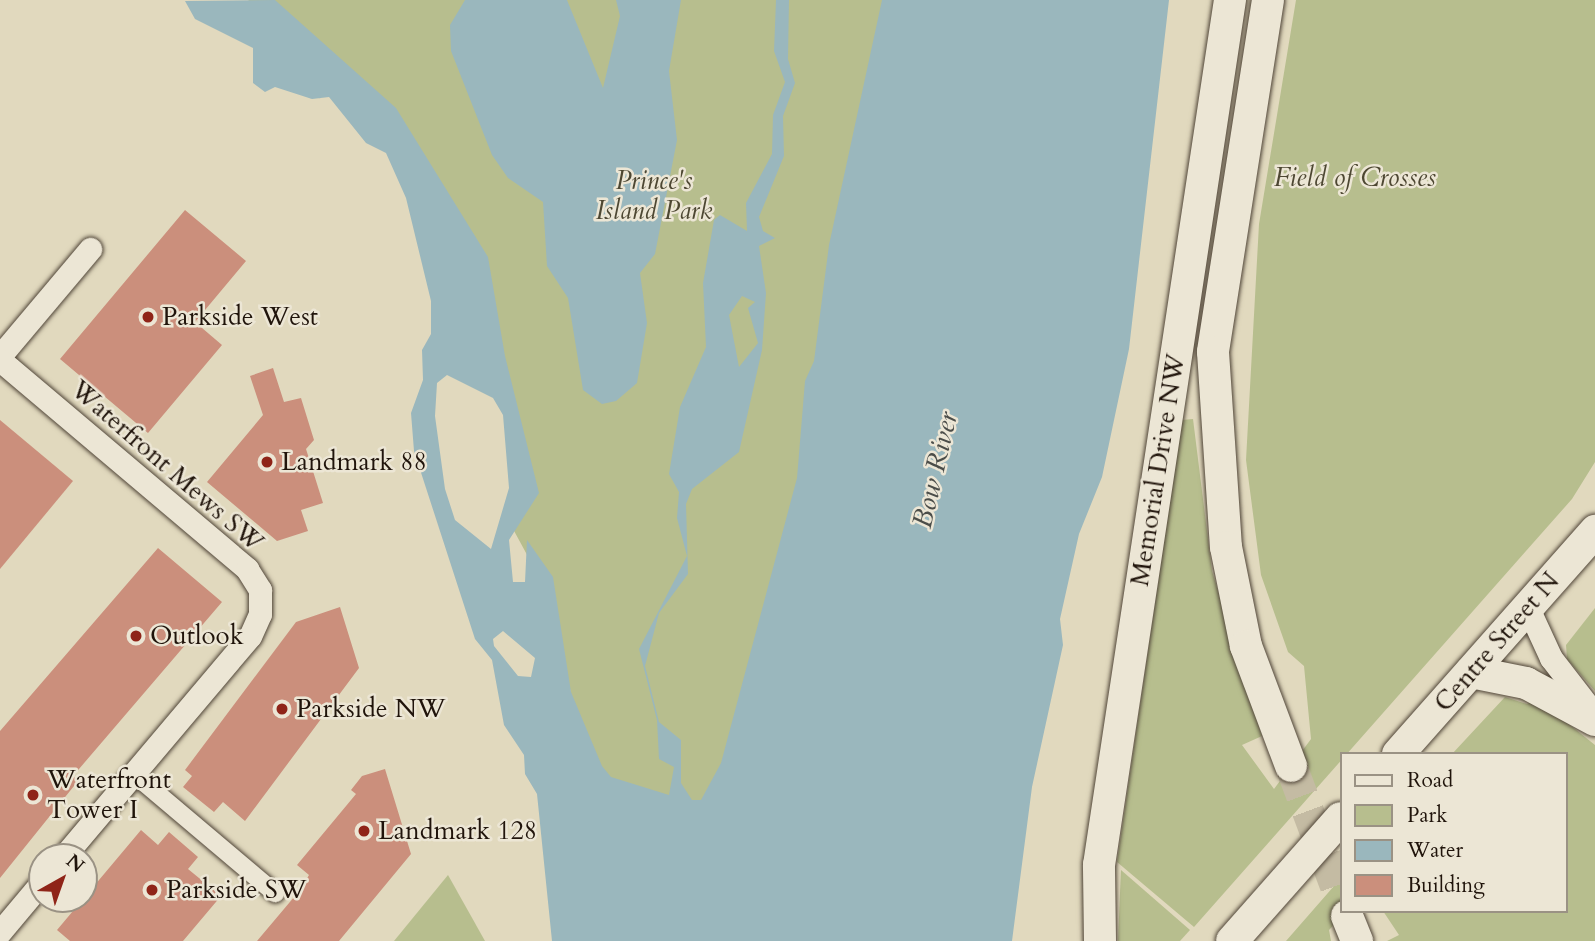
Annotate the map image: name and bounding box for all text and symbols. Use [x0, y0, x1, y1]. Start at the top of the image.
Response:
park label: Field of Crosses [1274, 162, 1436, 194]
park label: Prince's Island Park [596, 165, 712, 227]
place label: Parkside West [162, 301, 318, 333]
marker: Parkside West [140, 309, 156, 325]
street label: Memorial Drive NW [1124, 352, 1192, 588]
street label: Waterfront Mews SW [64, 374, 270, 558]
water label: Bow River [905, 408, 965, 532]
place label: Landmark 88 [281, 446, 427, 478]
marker: Landmark 88 [259, 454, 275, 470]
street label: Centre Street N [1428, 566, 1566, 718]
place label: Outlook [150, 620, 244, 652]
marker: Outlook [128, 628, 144, 644]
place label: Parkside NW [296, 693, 446, 725]
marker: Parkside NW [274, 701, 290, 717]
legend [1340, 752, 1567, 913]
place label: Waterfront Tower I [47, 764, 171, 826]
text: Road [1407, 766, 1453, 795]
marker: Waterfront Tower I [25, 787, 41, 803]
text: Park [1407, 801, 1447, 830]
place label: Landmark 128 [378, 815, 537, 847]
marker: Landmark 128 [356, 823, 372, 839]
text: Water [1407, 836, 1463, 865]
north arrow [28, 843, 98, 913]
text: N [61, 848, 90, 879]
text: Building [1407, 871, 1485, 900]
place label: Parkside SW [166, 874, 306, 906]
marker: Parkside SW [144, 882, 160, 898]

